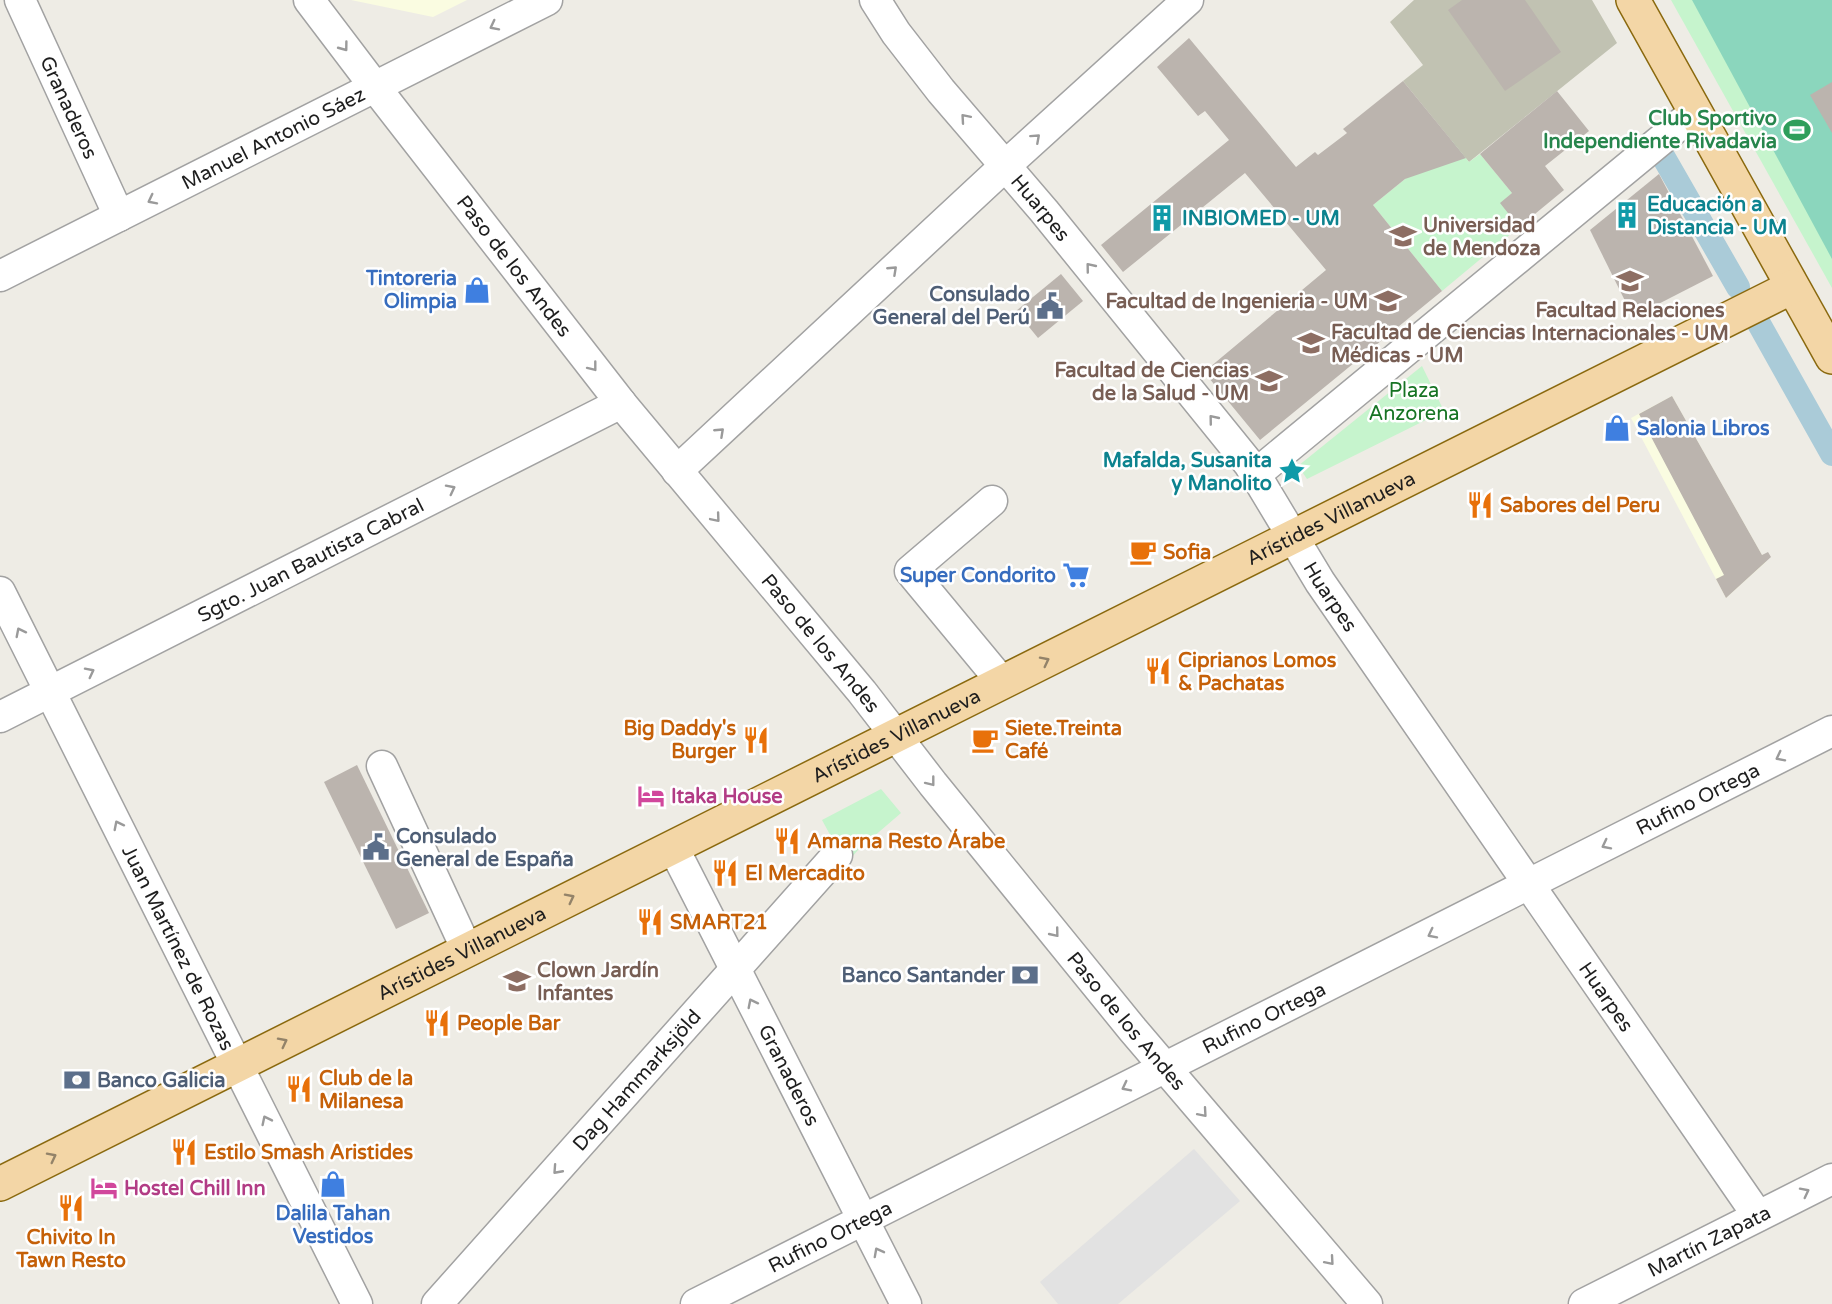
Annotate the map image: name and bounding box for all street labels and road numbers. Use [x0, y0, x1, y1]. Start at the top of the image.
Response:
street label: Granaderos [34, 52, 102, 163]
street label: Manuel Antonio Sáez [178, 83, 369, 195]
street label: Huarpes [1005, 170, 1075, 246]
street label: Paso de los Andes [451, 191, 576, 342]
street label: Arístides Villanueva [1243, 467, 1419, 571]
street label: Sgto. Juan Bautista Cabral [194, 494, 428, 628]
street label: Huarpes [1298, 558, 1362, 637]
street label: Paso de los Andes [756, 569, 884, 718]
street label: Arístides Villanueva [808, 684, 985, 789]
street label: Rufino Ortega [1632, 758, 1764, 841]
street label: Juan Martínez de Rozas [116, 842, 239, 1055]
street label: Arístides Villanueva [374, 902, 550, 1006]
street label: Paso de los Andes [1061, 947, 1190, 1096]
street label: Huarpes [1573, 958, 1638, 1037]
street label: Rufino Ortega [1199, 977, 1330, 1060]
street label: Dag Hammarksjöld [568, 1005, 707, 1156]
street label: Granaderos [753, 1021, 824, 1130]
street label: Rufino Ortega [765, 1196, 896, 1278]
street label: Martín Zapata [1644, 1201, 1775, 1283]

